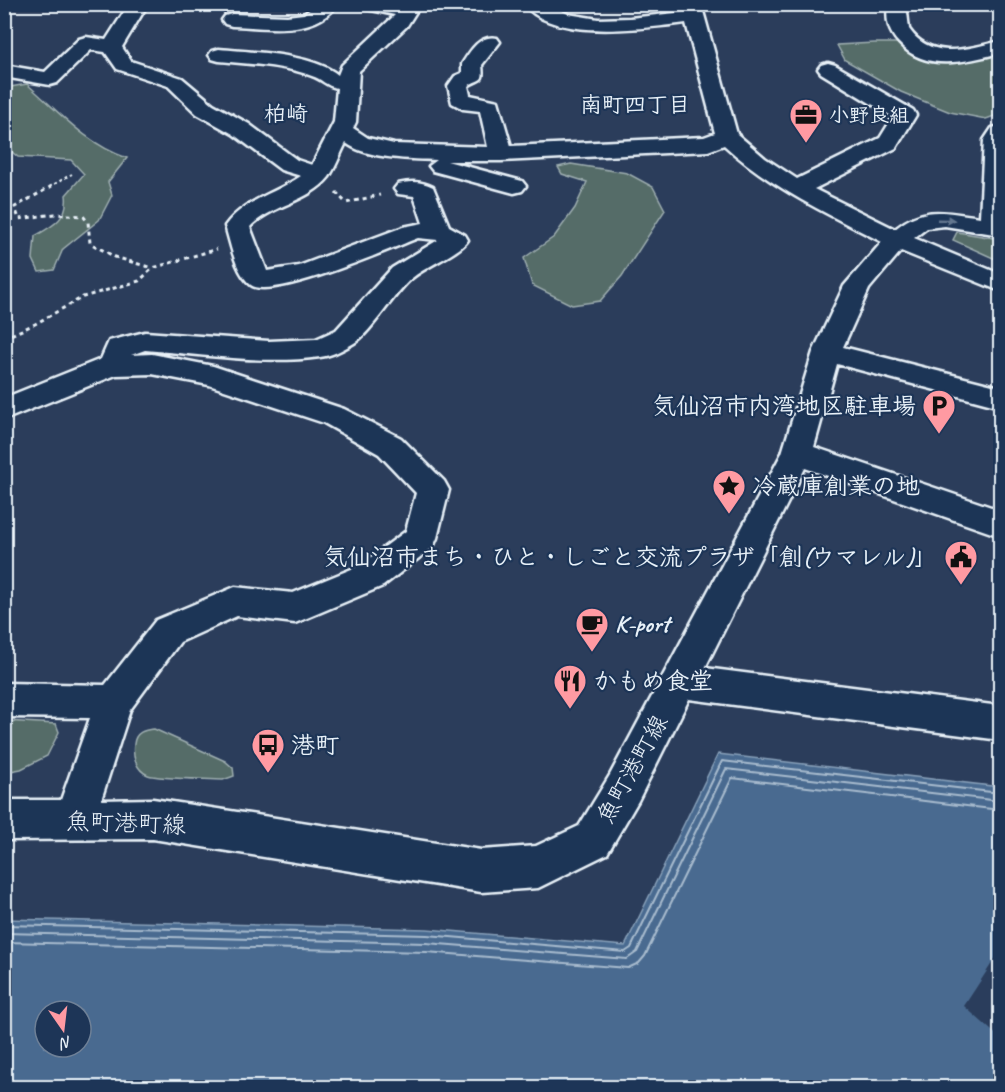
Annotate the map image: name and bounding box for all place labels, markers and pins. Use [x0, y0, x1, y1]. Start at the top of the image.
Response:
office icon: 小野良組 [788, 97, 824, 144]
place label: 小野良組 [829, 103, 909, 128]
parking icon: 気仙沼市内湾地区駐車場 [921, 388, 957, 435]
place label: 気仙沼市内湾地区駐車場 [652, 391, 916, 421]
place icon: 冷蔵庫創業の地 [711, 468, 747, 515]
place label: 冷蔵庫創業の地 [752, 471, 920, 501]
public building icon: 気仙沼市まち・ひと・しごと交流プラザ「創(ウマレル)」 [943, 539, 979, 586]
place label: 気仙沼市まち・ひと・しごと交流プラザ「創(ウマレル)」 [323, 542, 938, 572]
cafe icon: K-port [574, 606, 610, 653]
place label: K-port [615, 609, 673, 639]
restaurant icon: かもめ食堂 [552, 663, 588, 710]
place label: かもめ食堂 [593, 666, 713, 696]
bus stop icon: 港町 [250, 727, 286, 774]
place label: 港町 [291, 730, 339, 760]

